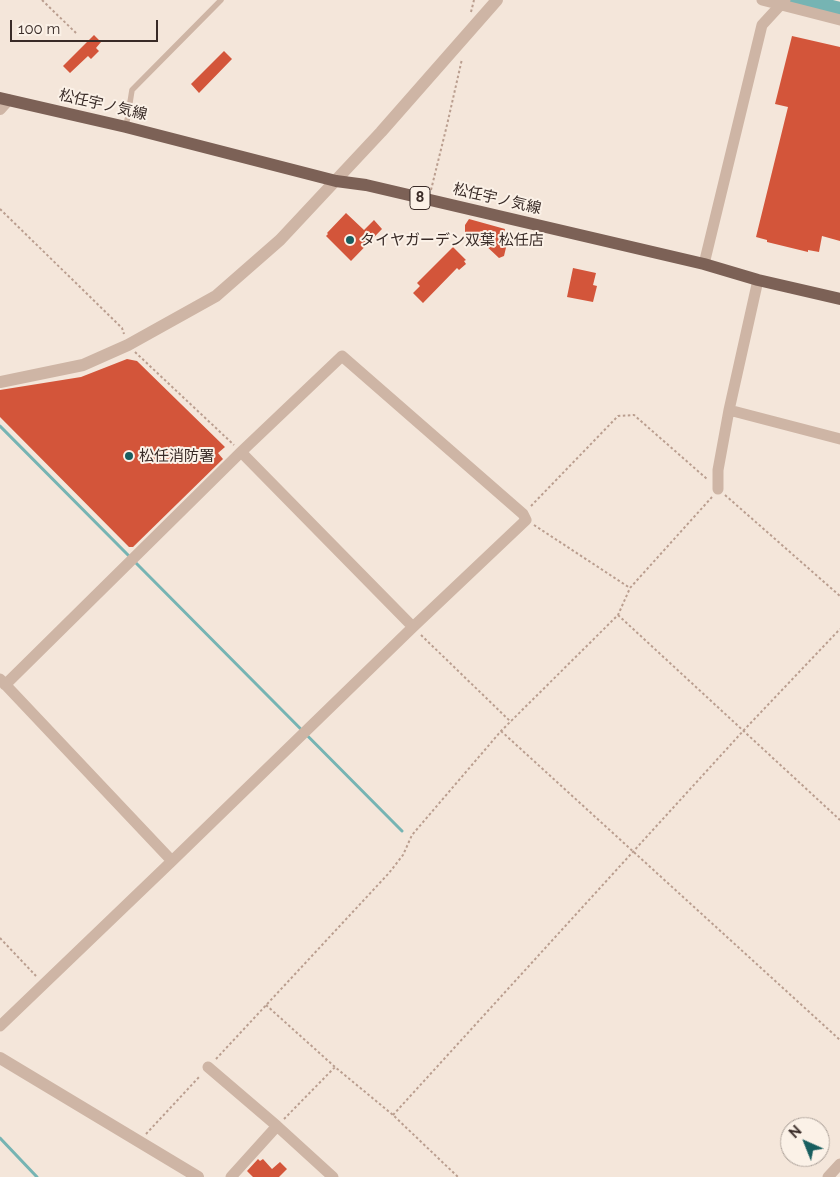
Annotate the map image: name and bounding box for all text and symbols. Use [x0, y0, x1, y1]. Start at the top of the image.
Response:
scale bar [12, 10, 160, 42]
text: 100 m [18, 20, 60, 38]
street label: 松任宇ノ気線 [57, 86, 149, 124]
street label: 松任宇ノ気線 [451, 180, 543, 218]
road number: 8 [410, 187, 430, 210]
place label: タイヤガーデン双葉 松任店 [360, 231, 544, 249]
marker: タイヤガーデン双葉 松任店 [344, 234, 356, 246]
place label: 松任消防署 [139, 447, 214, 465]
marker: 松任消防署 [123, 450, 135, 462]
north arrow [780, 1117, 830, 1167]
text: N [786, 1122, 805, 1141]

